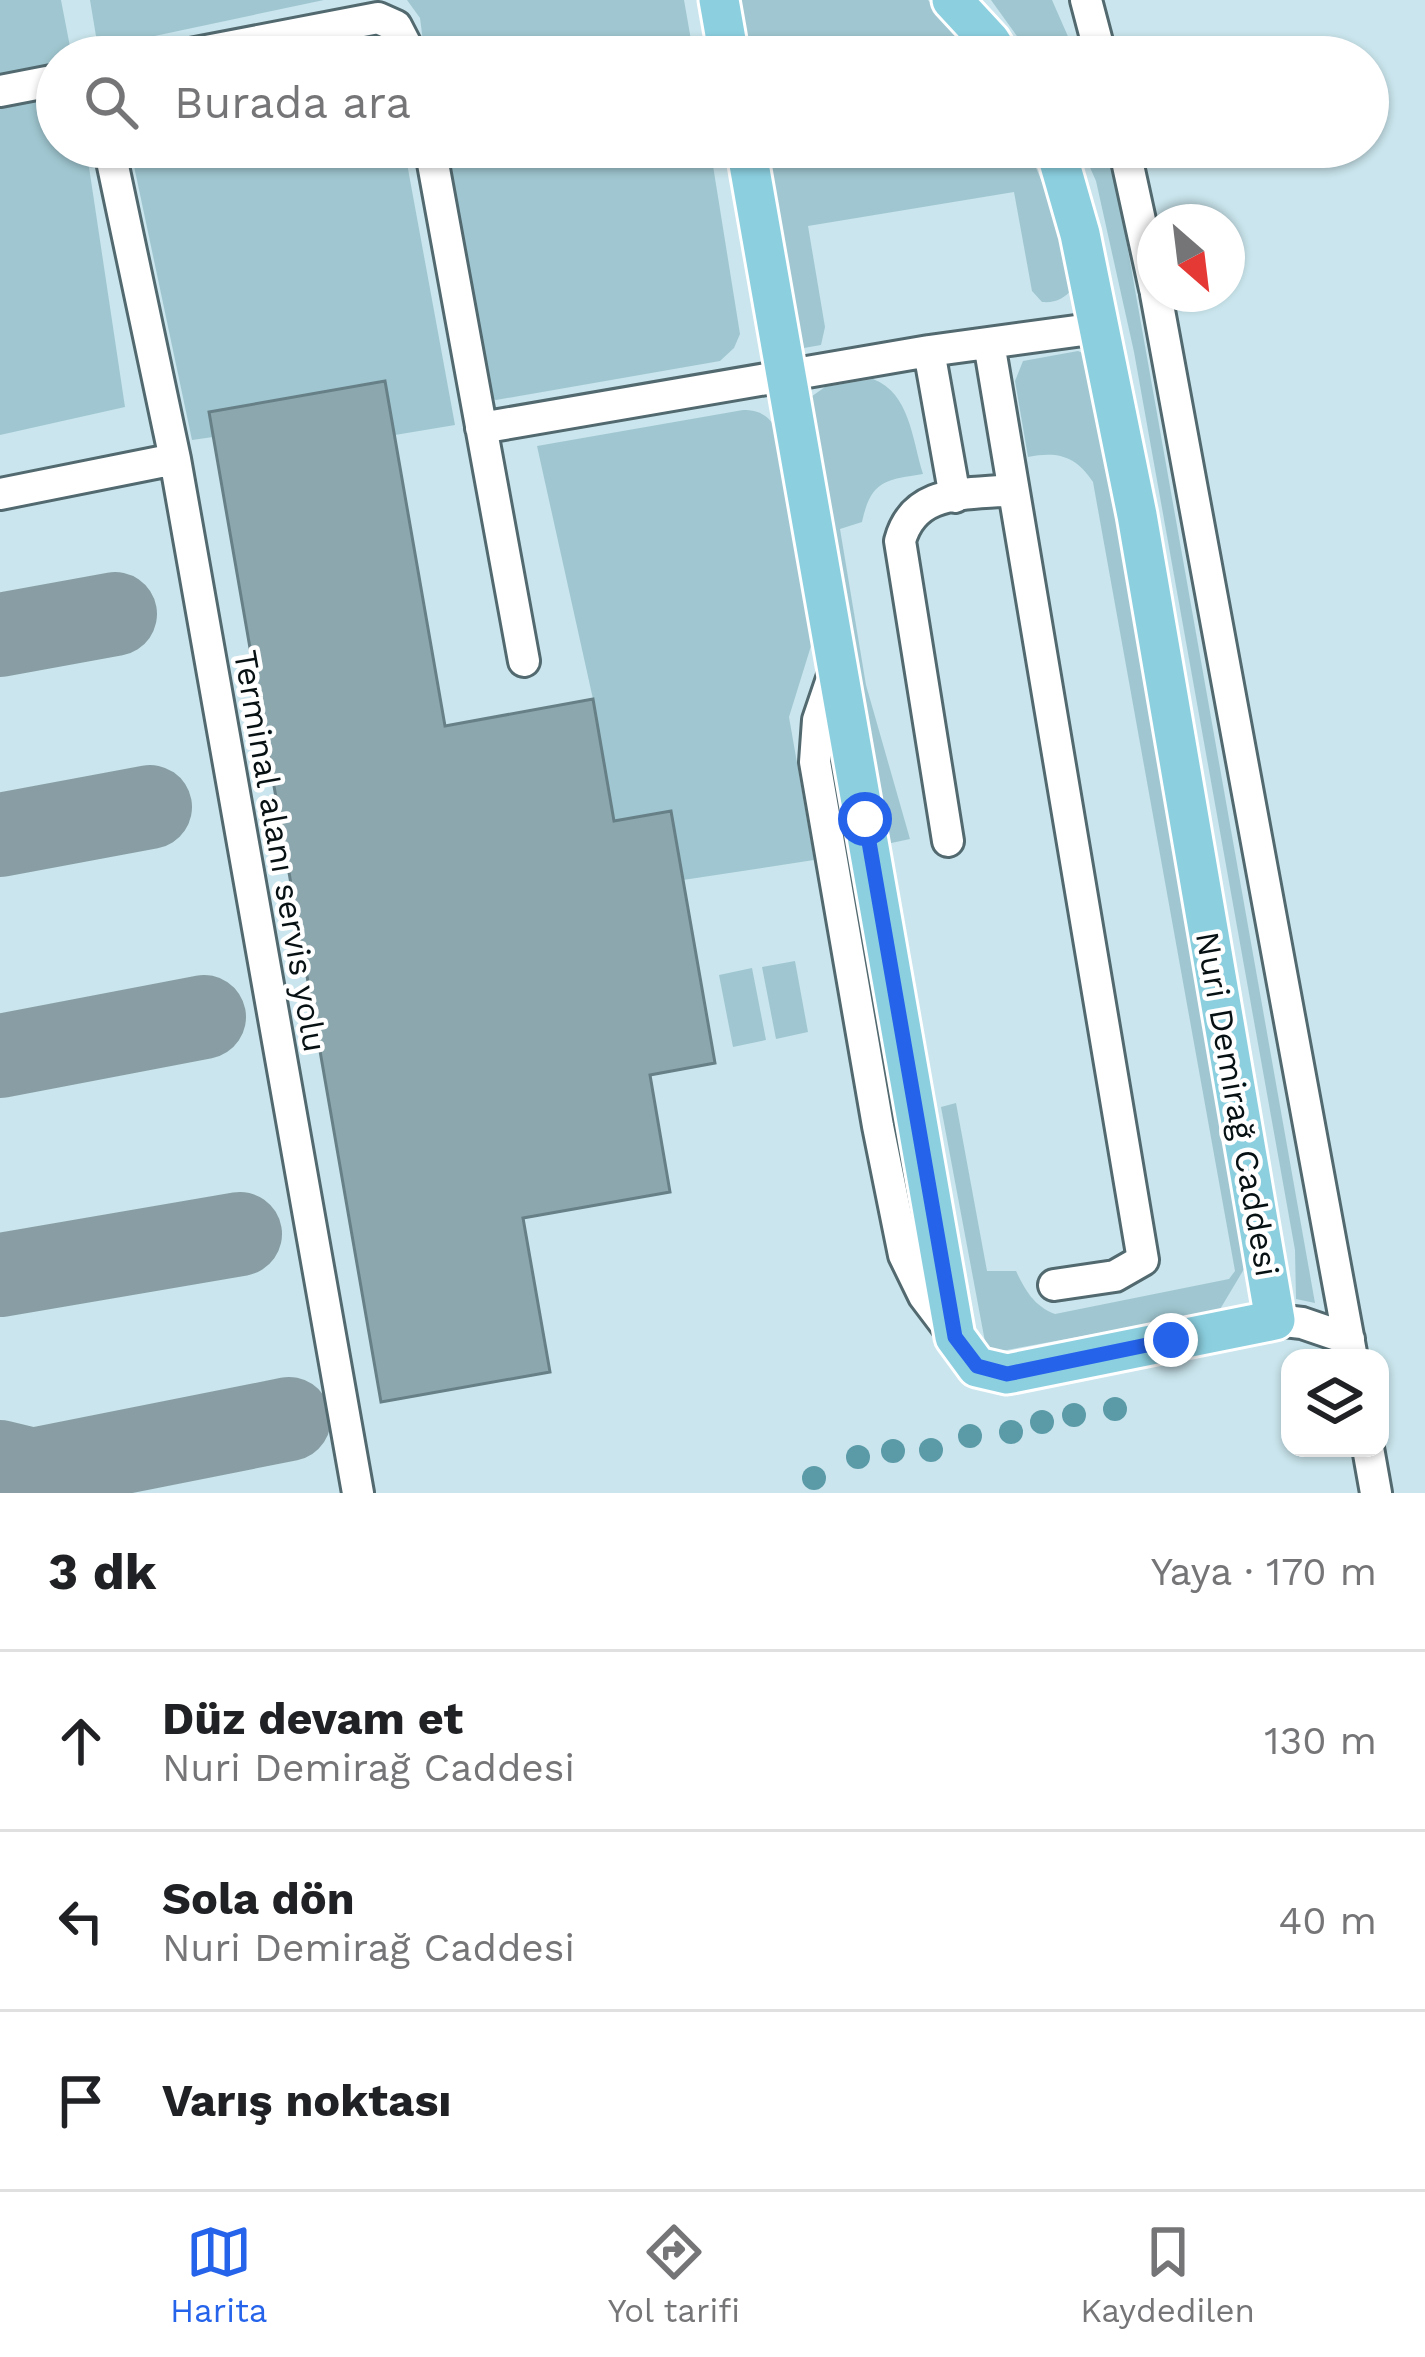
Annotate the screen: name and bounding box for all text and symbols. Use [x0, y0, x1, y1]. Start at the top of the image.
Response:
search box [36, 36, 1389, 168]
icon: search [78, 69, 144, 135]
text: Burada ara [174, 76, 411, 129]
north arrow [1137, 204, 1245, 312]
street label: Terminal alanı servis yolu [226, 647, 335, 1055]
route start [838, 792, 892, 846]
street label: Nuri Demirağ Caddesi [1188, 929, 1287, 1279]
route end [1144, 1313, 1198, 1367]
map controls [1281, 1349, 1389, 1457]
button: layers [1281, 1349, 1389, 1457]
text: 3 dk [48, 1542, 157, 1601]
text: Yaya · 170 m [1151, 1549, 1377, 1594]
text: Düz devam et [162, 1692, 463, 1745]
icon: ahead [48, 1708, 114, 1774]
text: 130 m [1264, 1718, 1377, 1763]
text: Nuri Demirağ Caddesi [162, 1745, 575, 1790]
text: Sola dön [162, 1872, 355, 1925]
icon: left [48, 1888, 114, 1954]
text: 40 m [1278, 1898, 1377, 1943]
text: Nuri Demirağ Caddesi [162, 1925, 575, 1970]
icon: arrive [48, 2068, 114, 2134]
text: Varış noktası [162, 2074, 451, 2127]
tab: Harita [170, 2219, 268, 2330]
tab: Yol tarifi [608, 2219, 740, 2330]
tab: Kaydedilen [1080, 2219, 1255, 2330]

